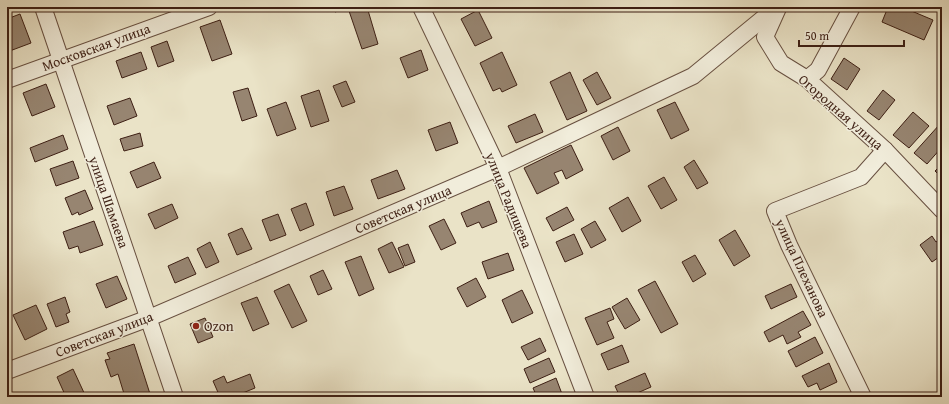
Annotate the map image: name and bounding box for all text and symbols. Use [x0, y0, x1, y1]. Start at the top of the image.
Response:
street label: Московская улица [39, 18, 153, 76]
scale bar [799, 22, 904, 48]
text: 50 m [805, 27, 829, 44]
street label: Огородная улица [794, 69, 888, 155]
street label: улица Радищева [480, 148, 537, 251]
street label: улица Шамаева [84, 152, 134, 251]
street label: Советская улица [352, 180, 455, 238]
street label: улица Плеханова [770, 215, 834, 321]
street label: Советская улица [52, 306, 156, 362]
place label: Ozon [204, 316, 234, 336]
marker: Ozon [191, 321, 201, 331]

